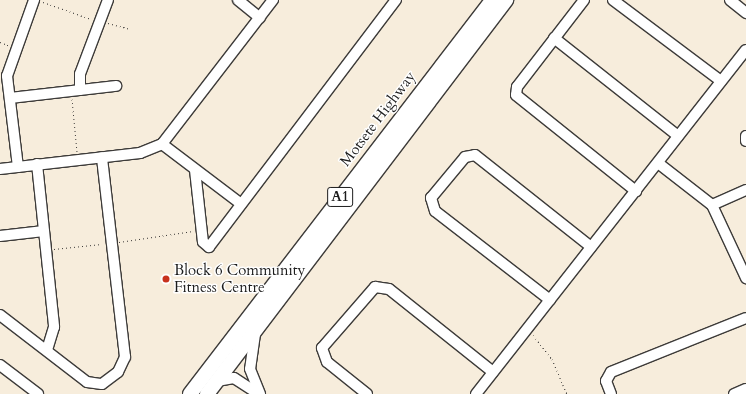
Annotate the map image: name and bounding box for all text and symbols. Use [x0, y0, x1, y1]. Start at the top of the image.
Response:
street label: Motsete Highway [336, 68, 420, 170]
road number: A1 [327, 185, 353, 209]
place label: Block 6 Community Fitness Centre [174, 261, 305, 296]
marker: Block 6 Community Fitness Centre [161, 274, 171, 284]

